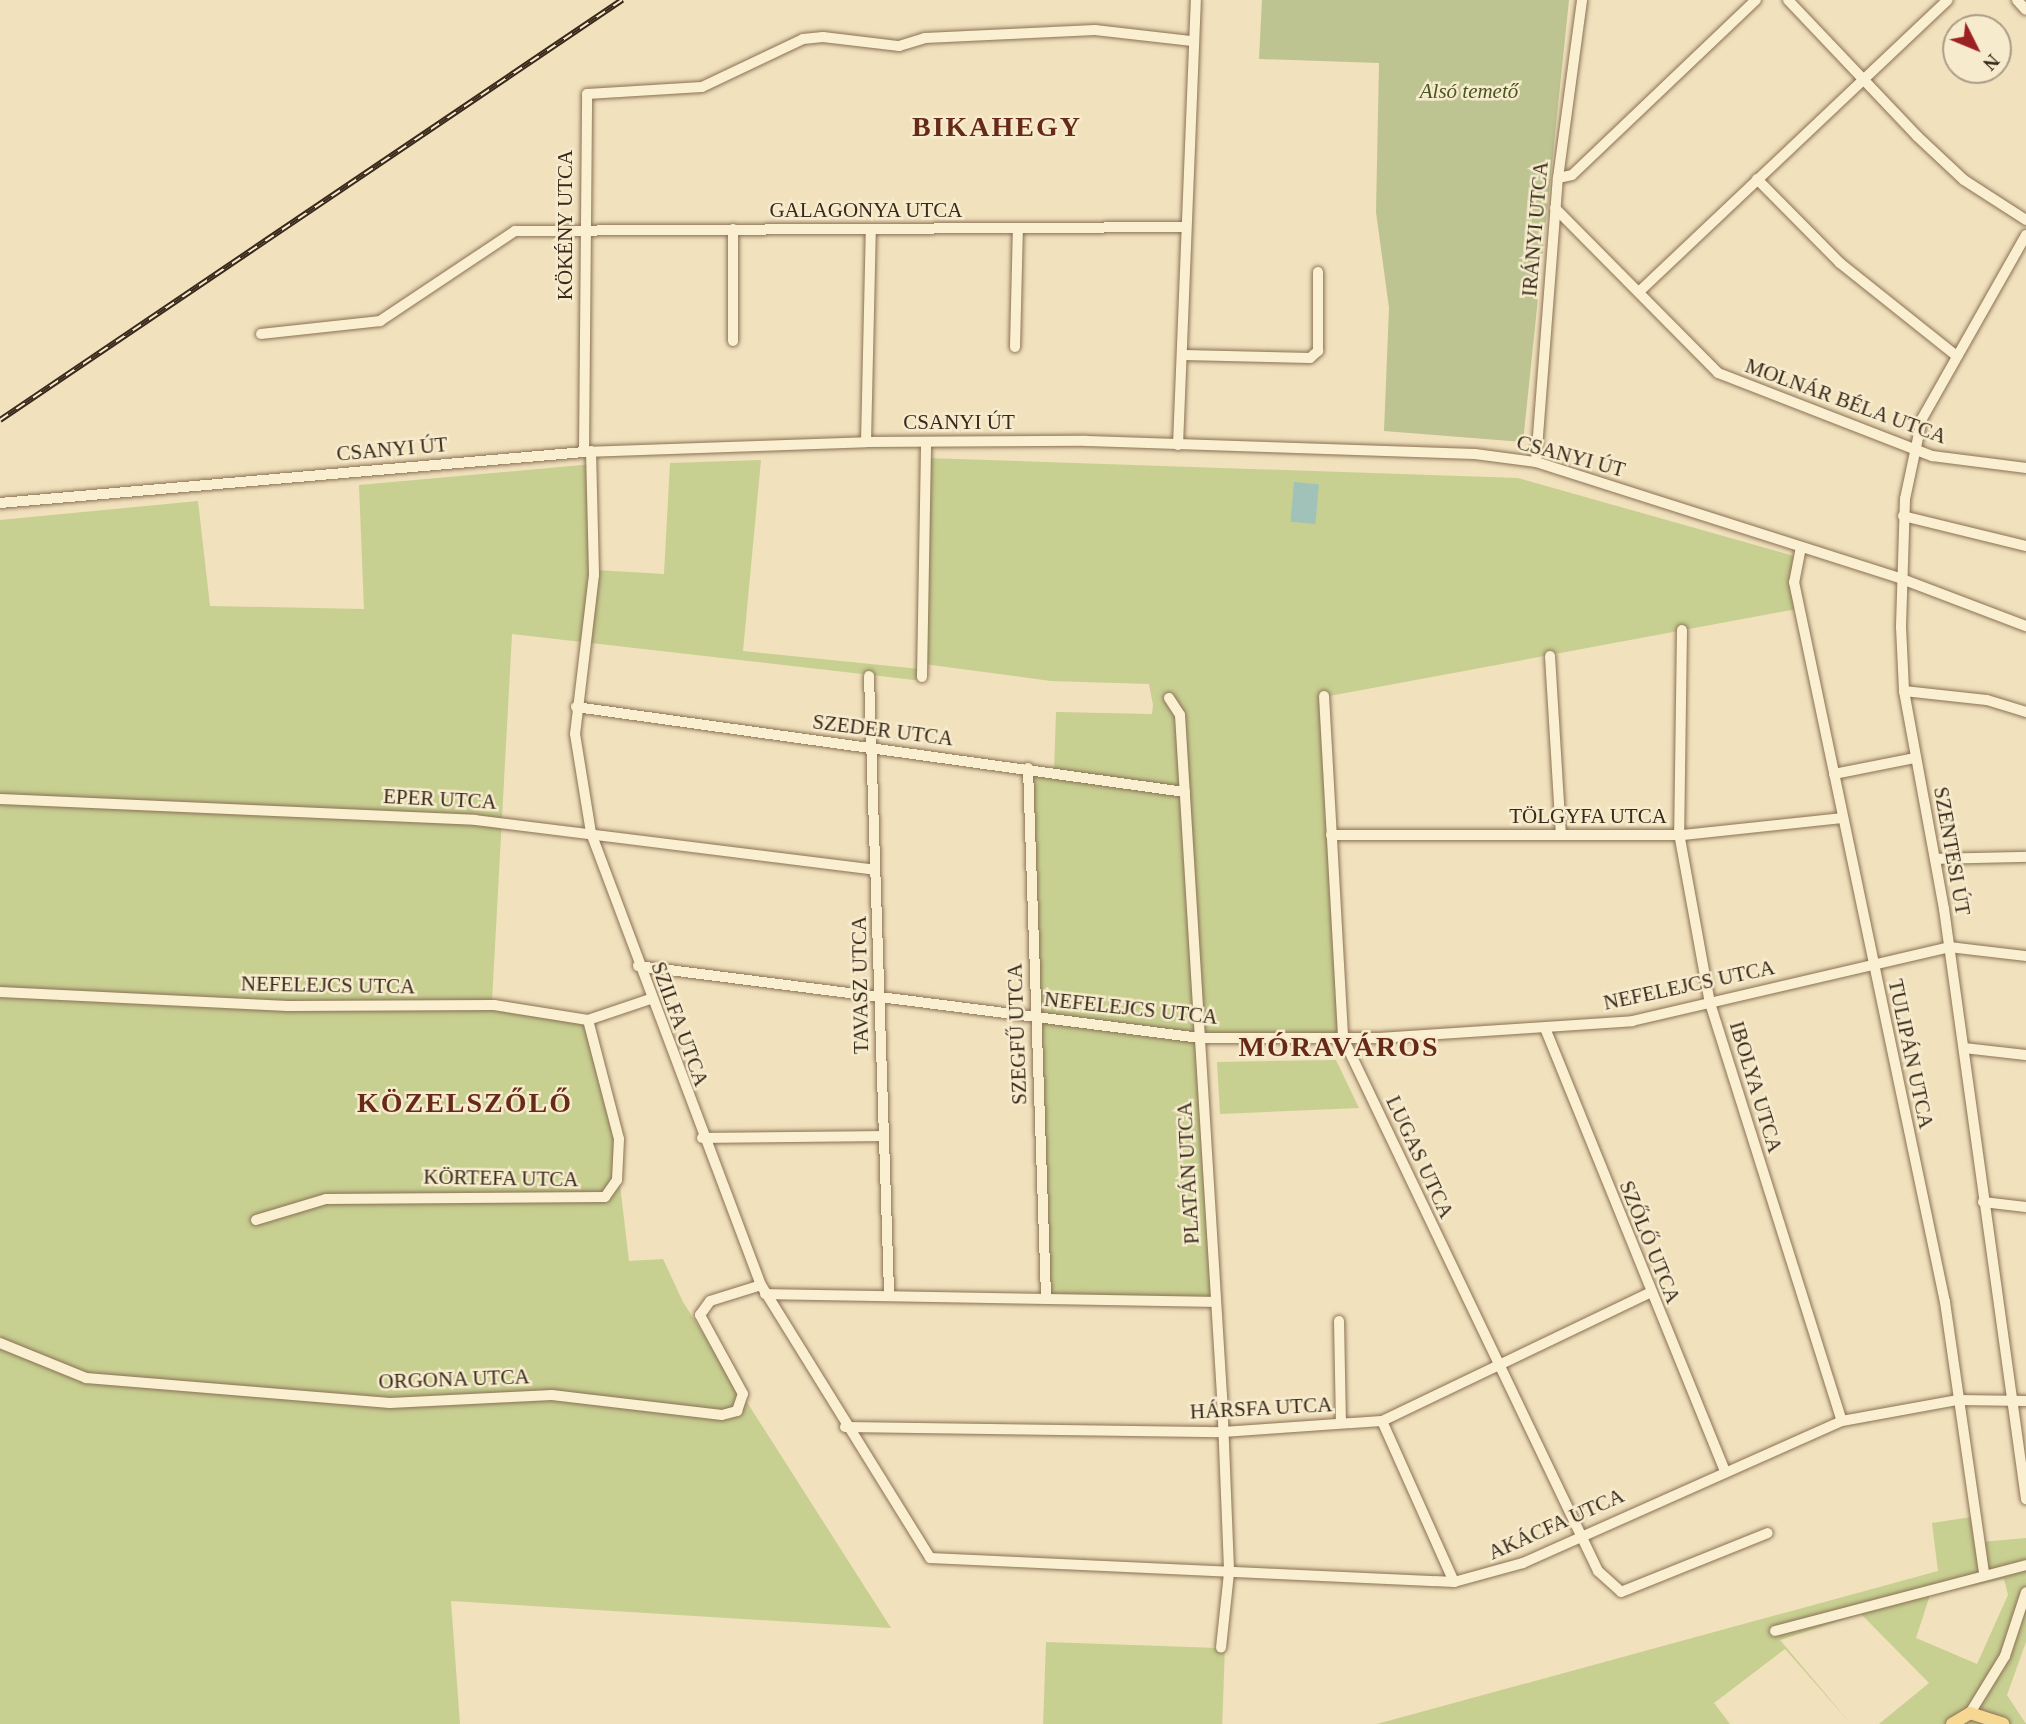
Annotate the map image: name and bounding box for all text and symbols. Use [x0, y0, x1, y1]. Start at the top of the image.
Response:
north arrow [1942, 14, 2012, 84]
text: N [1979, 50, 2004, 74]
park label: Alsó temető [1420, 78, 1518, 104]
district label: BIKAHEGY [913, 110, 1081, 144]
street label: KÖKÉNY UTCA [552, 149, 578, 301]
street label: IRÁNYI UTCA [1517, 160, 1553, 298]
street label: GALAGONYA UTCA [769, 197, 963, 223]
street label: MOLNÁR BÉLA UTCA [1741, 353, 1951, 449]
street label: CSANYI ÚT [903, 409, 1015, 435]
street label: CSANYI ÚT [1514, 429, 1628, 483]
street label: CSANYI ÚT [335, 432, 449, 466]
street label: SZEDER UTCA [811, 709, 955, 751]
street label: EPER UTCA [383, 783, 497, 815]
street label: SZENTESI ÚT [1928, 785, 1976, 917]
street label: TÖLGYFA UTCA [1509, 803, 1667, 829]
street label: TAVASZ UTCA [846, 916, 874, 1054]
street label: NEFELEJCS UTCA [1601, 955, 1777, 1015]
street label: SZILFA UTCA [646, 958, 714, 1090]
street label: SZEGFŰ UTCA [1002, 963, 1032, 1105]
street label: NEFELEJCS UTCA [241, 971, 415, 999]
street label: TULIPÁN UTCA [1883, 977, 1939, 1131]
street label: NEFELEJCS UTCA [1043, 986, 1219, 1030]
street label: IBOLYA UTCA [1724, 1018, 1788, 1156]
district label: MÓRAVÁROS [1240, 1030, 1438, 1064]
district label: KÖZELSZŐLŐ [358, 1086, 572, 1120]
street label: LUGAS UTCA [1381, 1092, 1459, 1222]
street label: PLATÁN UTCA [1172, 1101, 1204, 1245]
street label: KÖRTEFA UTCA [423, 1164, 579, 1192]
street label: SZŐLŐ UTCA [1614, 1177, 1686, 1307]
street label: ORGONA UTCA [377, 1364, 531, 1394]
street label: HÁRSFA UTCA [1189, 1392, 1333, 1424]
street label: AKÁCFA UTCA [1484, 1483, 1628, 1565]

